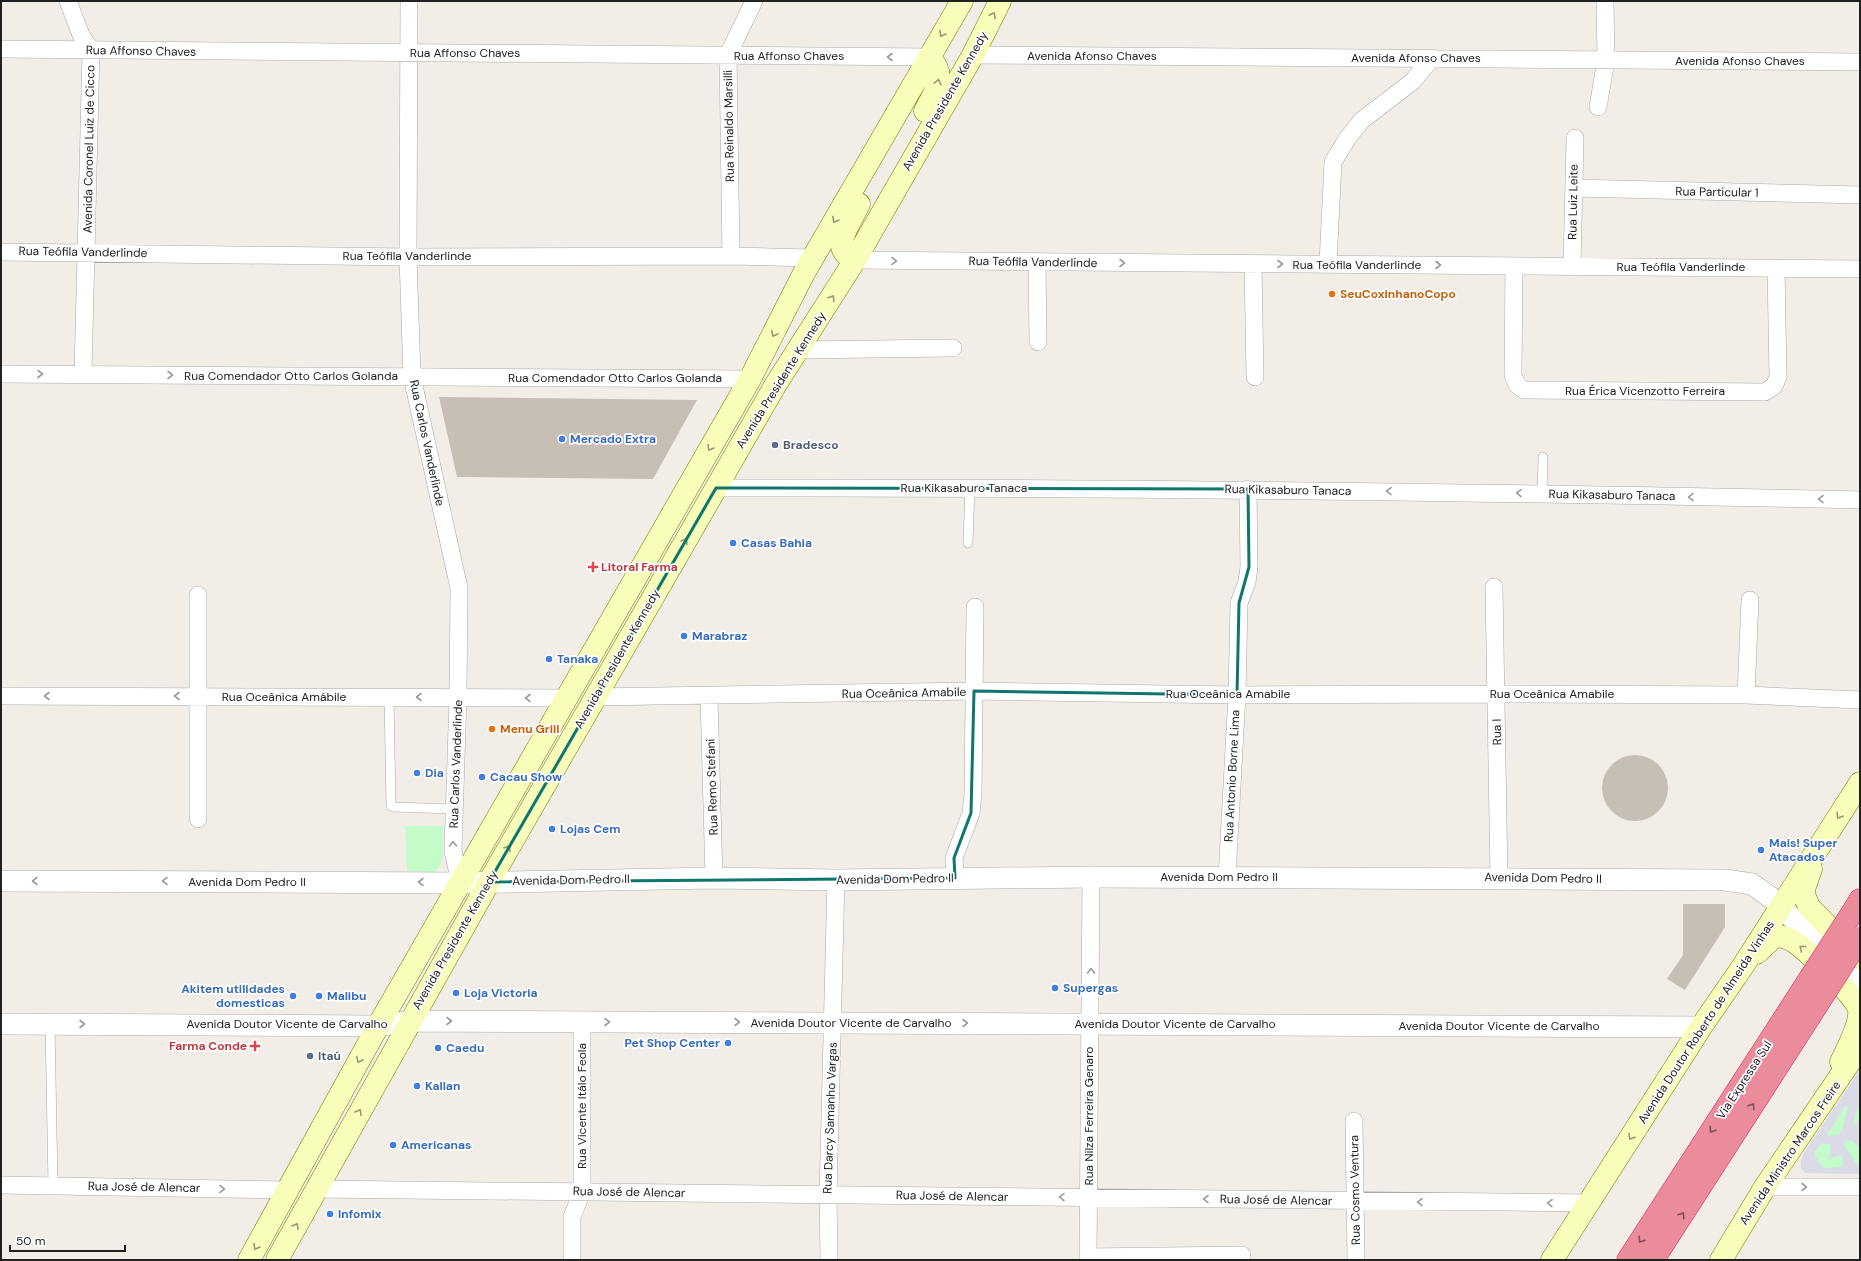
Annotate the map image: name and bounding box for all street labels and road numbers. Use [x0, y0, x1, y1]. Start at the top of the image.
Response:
street label: Avenida Presidente Kennedy [899, 28, 992, 173]
street label: Rua Affonso Chaves [86, 42, 196, 60]
street label: Rua Affonso Chaves [410, 45, 520, 61]
street label: Rua Affonso Chaves [734, 48, 844, 64]
street label: Avenida Afonso Chaves [1027, 48, 1157, 64]
street label: Avenida Afonso Chaves [1351, 50, 1481, 66]
street label: Avenida Afonso Chaves [1675, 53, 1805, 69]
street label: Avenida Coronel Luiz de Cicco [80, 65, 98, 233]
street label: Rua Reinaldo Marsilli [720, 70, 738, 182]
street label: Rua Luiz Leite [1564, 164, 1582, 240]
street label: Rua Particular 1 [1675, 183, 1759, 201]
street label: Rua Teófila Vanderlinde [18, 243, 148, 261]
street label: Rua Teófila Vanderlinde [343, 248, 472, 264]
street label: Rua Teófila Vanderlinde [968, 253, 1098, 271]
street label: Rua Teófila Vanderlinde [1293, 257, 1422, 273]
street label: Rua Teófila Vanderlinde [1617, 259, 1746, 275]
street label: Avenida Presidente Kennedy [732, 308, 830, 451]
street label: Rua Comendador Otto Carlos Golanda [184, 368, 398, 384]
street label: Rua Comendador Otto Carlos Golanda [508, 370, 722, 386]
street label: Rua Carlos Vanderlinde [406, 378, 448, 508]
street label: Rua Érica Vicenzotto Ferreira [1565, 383, 1725, 399]
street label: Rua Kikasaburo Tanaca [901, 480, 1027, 496]
street label: Rua Kikasaburo Tanaca [1224, 481, 1352, 499]
street label: Rua Kikasaburo Tanaca [1548, 486, 1676, 504]
street label: Avenida Presidente Kennedy [571, 586, 664, 731]
street label: Rua Oceânica Amabile [842, 684, 967, 702]
street label: Rua Oceânica Amabile [1166, 686, 1291, 702]
street label: Rua Oceânica Amabile [1490, 686, 1615, 702]
street label: Rua Oceânica Amábile [222, 689, 347, 705]
street label: Rua Carlos Vanderlinde [446, 699, 466, 829]
street label: Rua Antonio Borne Lima [1221, 709, 1243, 843]
street label: Rua I [1489, 719, 1505, 745]
street label: Rua Remo Stefani [702, 738, 722, 836]
street label: Avenida Presidente Kennedy [409, 867, 502, 1012]
street label: Avenida Dom Pedro II [1160, 869, 1278, 885]
street label: Avenida Dom Pedro II [1484, 869, 1602, 887]
street label: Avenida Dom Pedro II [836, 870, 954, 888]
street label: Avenida Dom Pedro II [512, 871, 630, 889]
street label: Avenida Dom Pedro II [188, 874, 306, 890]
street label: Avenida Doutor Roberto de Almeida Vinhas [1634, 917, 1778, 1127]
street label: Avenida Doutor Vicente de Carvalho [750, 1015, 952, 1031]
street label: Avenida Doutor Vicente de Carvalho [186, 1016, 388, 1032]
street label: Avenida Doutor Vicente de Carvalho [1074, 1016, 1276, 1032]
street label: Avenida Doutor Vicente de Carvalho [1398, 1018, 1600, 1034]
street label: Via Expressa Sul [1713, 1038, 1775, 1122]
street label: Rua Darcy Samanho Vargas [819, 1042, 841, 1194]
street label: Rua Vicente Itálo Feola [574, 1043, 590, 1169]
street label: Rua Nilza Ferreira Genaro [1081, 1047, 1097, 1185]
street label: Avenida Ministro Marcos Freire [1736, 1078, 1844, 1228]
street label: Rua Cosmo Ventura [1346, 1135, 1364, 1245]
street label: Rua José de Alencar [88, 1178, 201, 1196]
street label: Rua José de Alencar [573, 1183, 686, 1201]
street label: Rua José de Alencar [896, 1187, 1009, 1205]
street label: Rua José de Alencar [1220, 1191, 1333, 1209]

